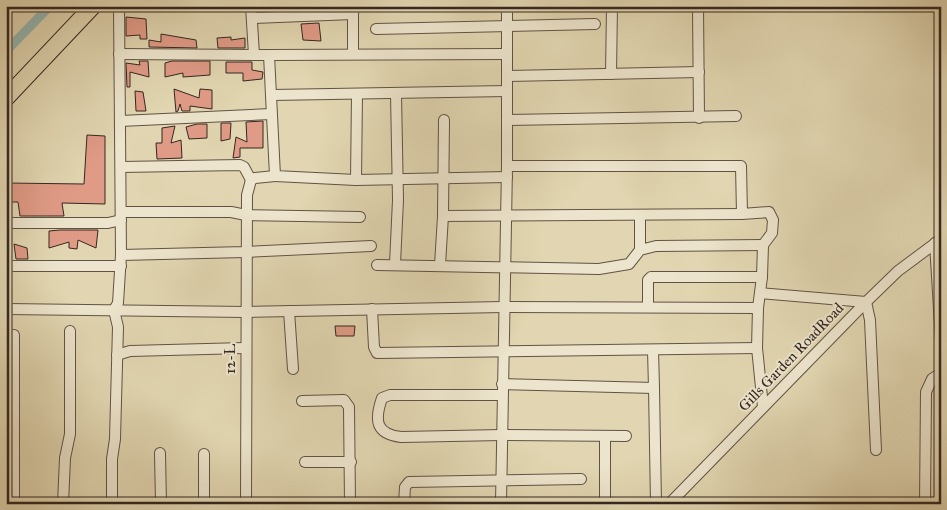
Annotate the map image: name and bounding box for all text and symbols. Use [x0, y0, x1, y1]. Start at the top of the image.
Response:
street label: Gills Garden RoadRoad [735, 299, 848, 415]
street label: 12-L [221, 344, 239, 374]

